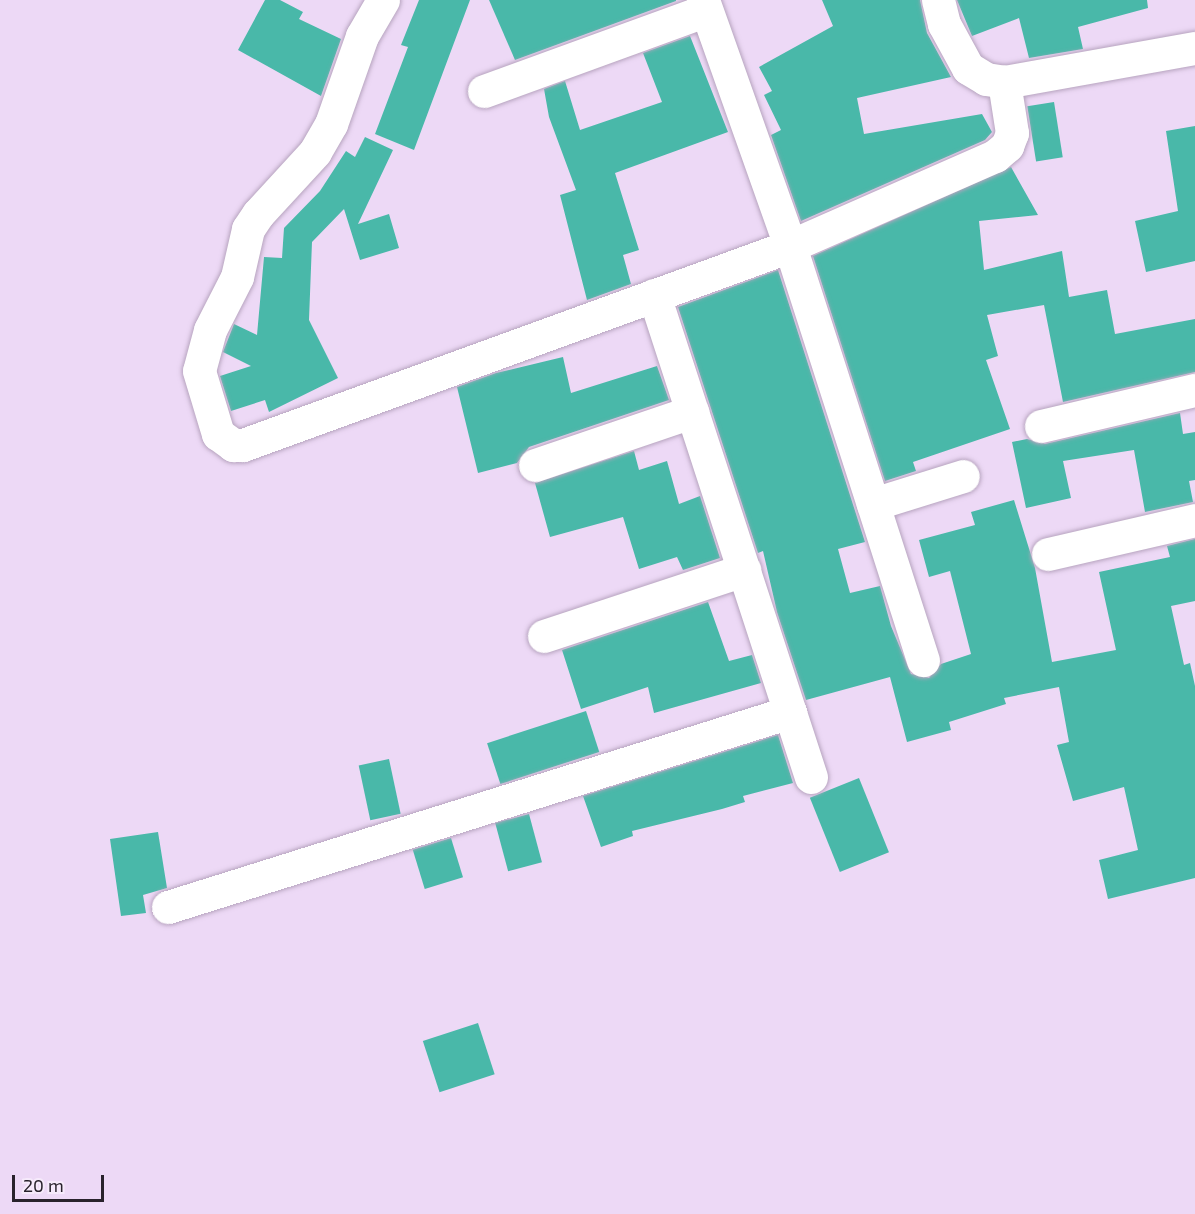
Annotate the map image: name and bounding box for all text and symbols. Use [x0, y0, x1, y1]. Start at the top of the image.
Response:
scale bar [15, 1163, 106, 1201]
text: 20 m [23, 1174, 64, 1196]

